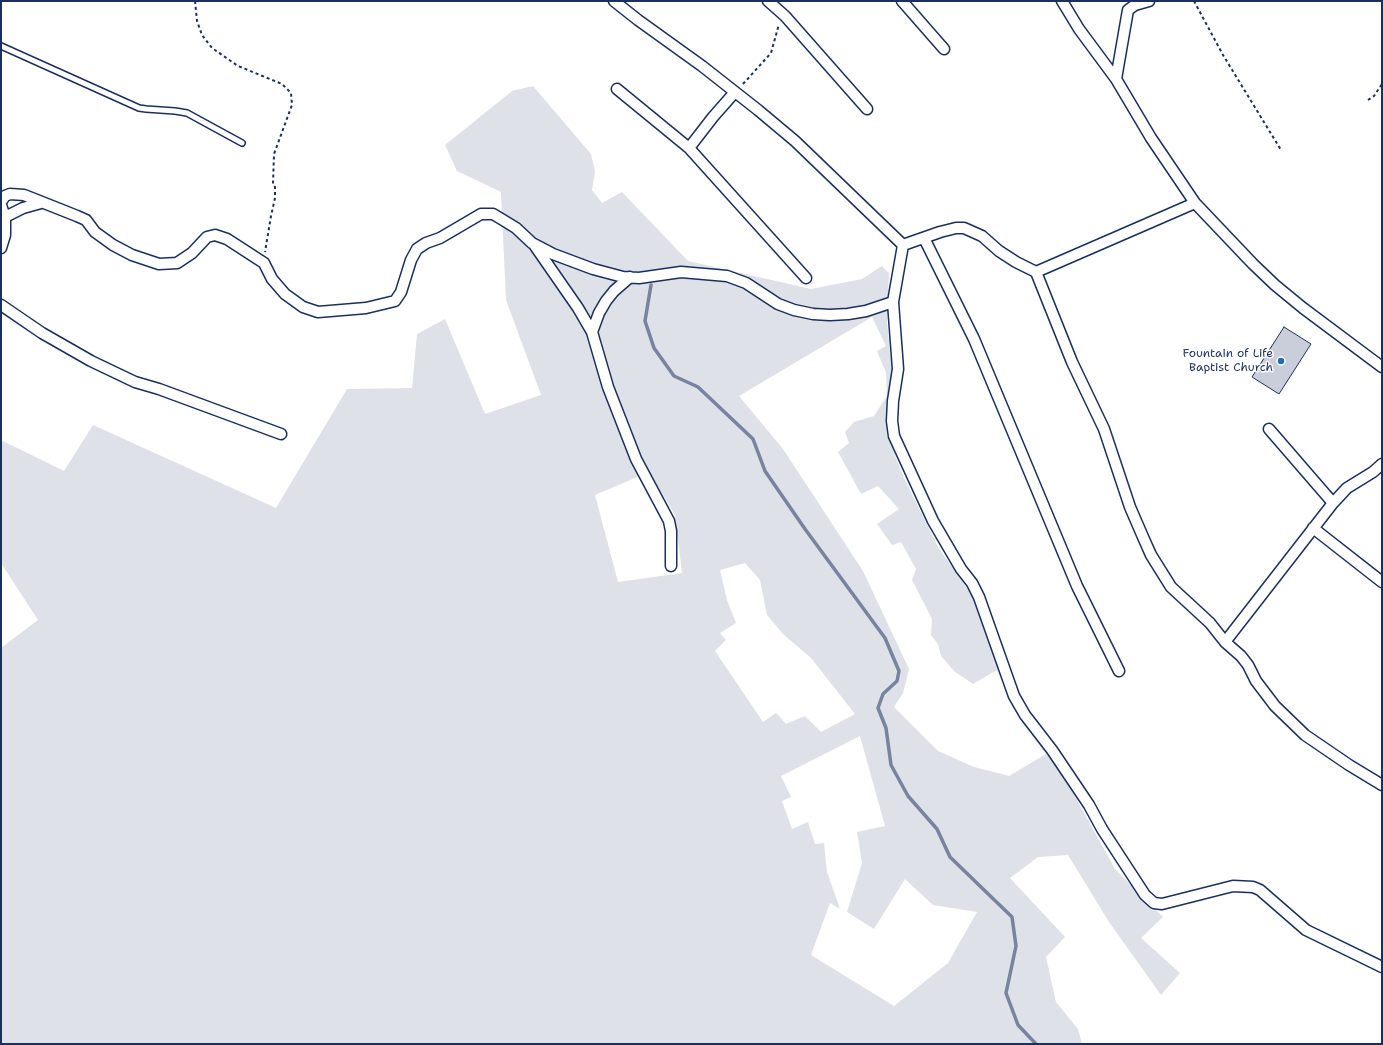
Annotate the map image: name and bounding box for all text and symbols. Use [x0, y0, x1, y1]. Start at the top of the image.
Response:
place label: Fountain of Life Baptist Church [1182, 347, 1273, 375]
marker: Fountain of Life Baptist Church [1276, 356, 1286, 366]

